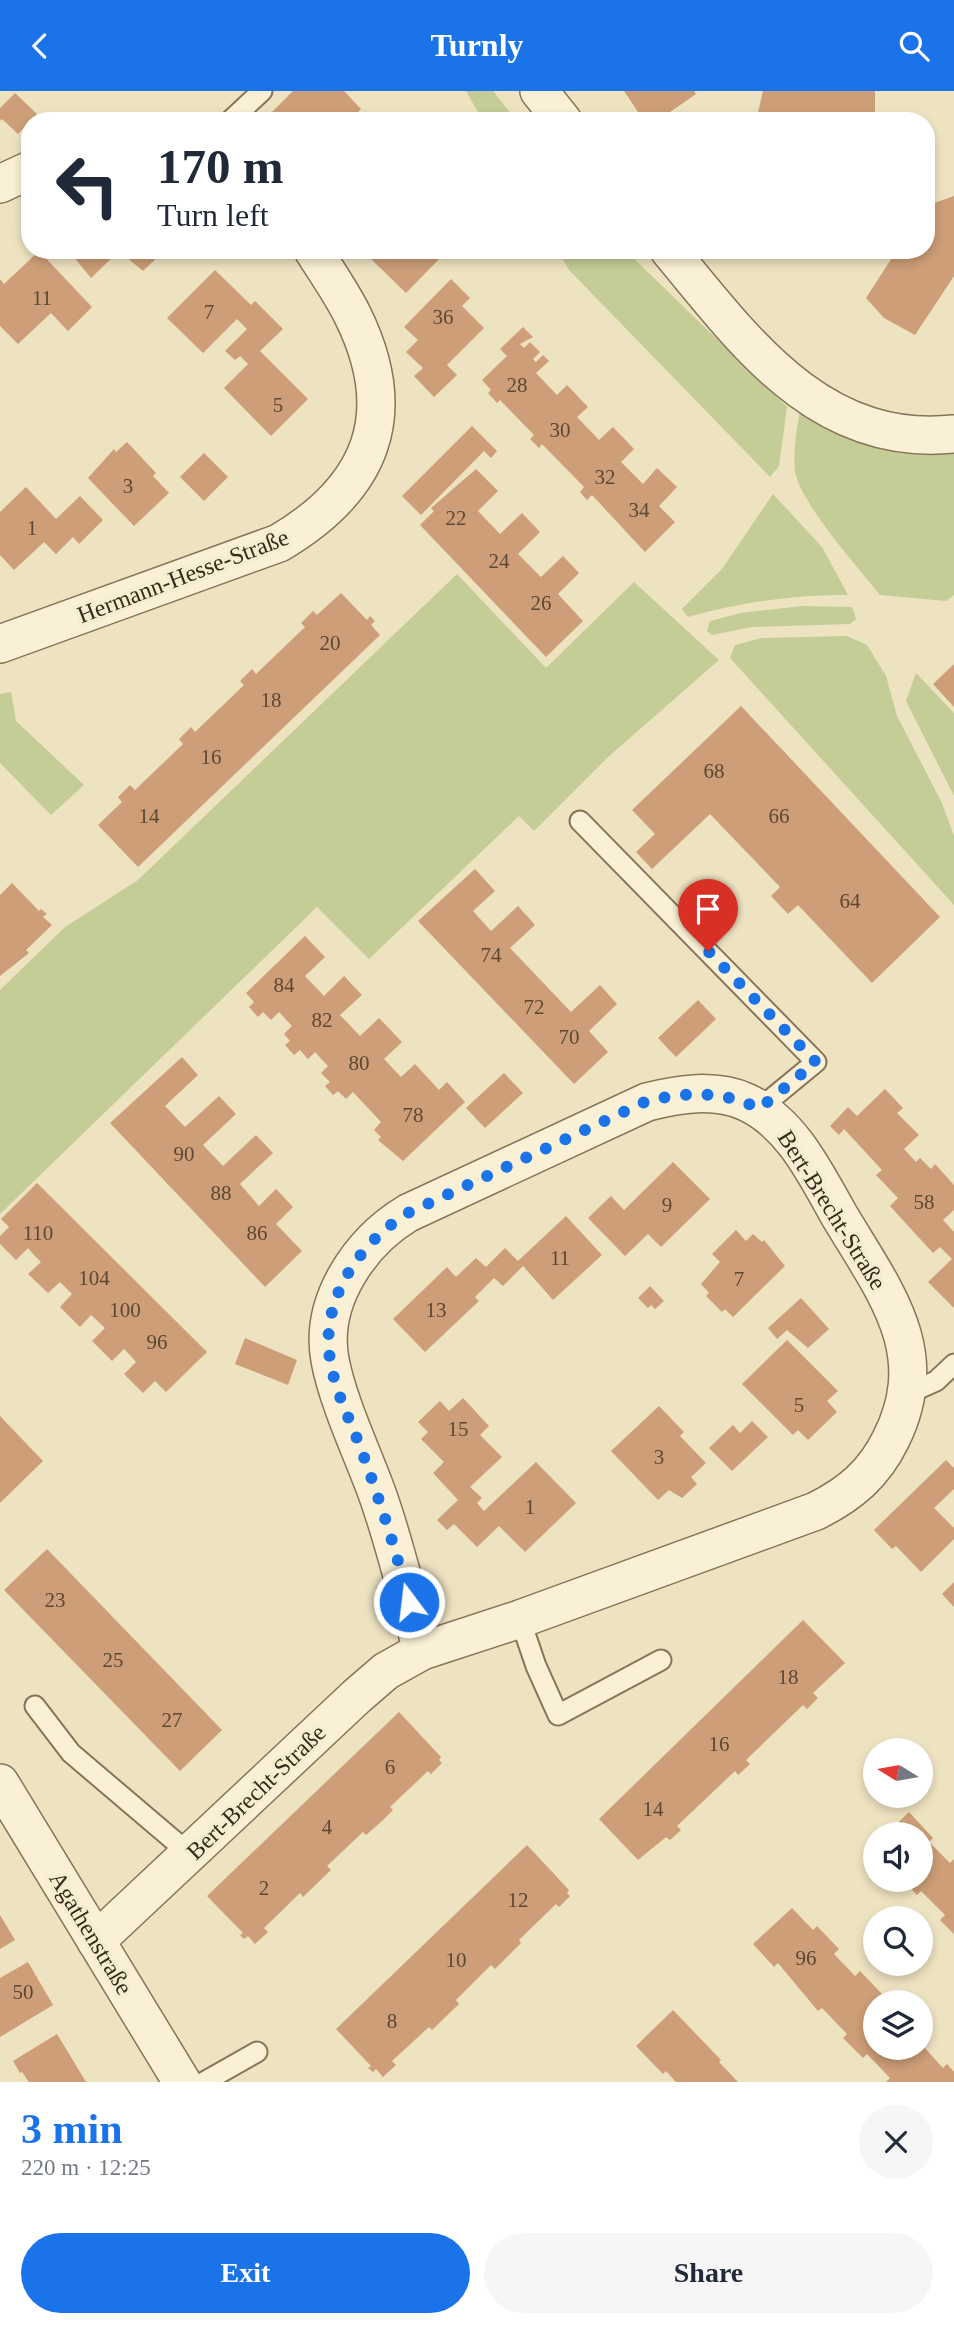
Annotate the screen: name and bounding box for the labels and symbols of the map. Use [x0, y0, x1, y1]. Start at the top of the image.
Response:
house number: 11 [32, 286, 52, 310]
house number: 7 [204, 300, 214, 324]
house number: 36 [433, 305, 454, 329]
house number: 28 [507, 373, 528, 397]
house number: 5 [273, 393, 283, 417]
house number: 30 [550, 418, 571, 442]
house number: 32 [595, 465, 616, 489]
house number: 3 [123, 474, 133, 498]
house number: 34 [629, 498, 650, 522]
house number: 22 [446, 506, 467, 530]
house number: 1 [27, 516, 37, 540]
street label: Hermann-Hesse-Straße [74, 524, 292, 628]
house number: 24 [489, 549, 510, 573]
house number: 26 [531, 591, 552, 615]
house number: 20 [320, 631, 341, 655]
house number: 18 [261, 688, 282, 712]
house number: 16 [201, 745, 222, 769]
house number: 68 [704, 759, 725, 783]
house number: 14 [139, 804, 160, 828]
house number: 66 [769, 804, 790, 828]
pin [678, 879, 738, 951]
house number: 64 [840, 889, 861, 913]
house number: 74 [481, 943, 502, 967]
house number: 84 [274, 973, 295, 997]
house number: 72 [524, 995, 545, 1019]
house number: 82 [312, 1008, 333, 1032]
house number: 70 [559, 1025, 580, 1049]
house number: 80 [349, 1051, 370, 1075]
house number: 78 [403, 1103, 424, 1127]
street label: Bert-Brecht-Straße [773, 1126, 891, 1294]
house number: 90 [174, 1142, 195, 1166]
house number: 88 [211, 1181, 232, 1205]
house number: 58 [914, 1190, 935, 1214]
house number: 9 [662, 1193, 672, 1217]
house number: 110 [23, 1221, 53, 1245]
house number: 86 [247, 1221, 268, 1245]
house number: 11 [550, 1246, 570, 1270]
house number: 104 [78, 1266, 110, 1290]
house number: 7 [734, 1267, 744, 1291]
house number: 100 [109, 1298, 141, 1322]
house number: 13 [426, 1298, 447, 1322]
house number: 96 [147, 1330, 168, 1354]
house number: 5 [794, 1393, 804, 1417]
house number: 15 [448, 1417, 469, 1441]
house number: 3 [654, 1445, 664, 1469]
house number: 1 [525, 1495, 535, 1519]
position arrow [372, 1565, 446, 1639]
house number: 23 [45, 1588, 66, 1612]
house number: 25 [103, 1648, 124, 1672]
house number: 18 [778, 1665, 799, 1689]
house number: 27 [162, 1708, 183, 1732]
street label: Bert-Brecht-Straße [181, 1719, 331, 1865]
house number: 16 [709, 1732, 730, 1756]
north arrow [863, 1738, 933, 1808]
house number: 6 [385, 1755, 395, 1779]
house number: 14 [643, 1797, 664, 1821]
house number: 4 [322, 1815, 333, 1839]
street label: Agathenstraße [44, 1867, 138, 1999]
house number: 2 [259, 1876, 269, 1900]
house number: 12 [508, 1888, 529, 1912]
house number: 96 [796, 1946, 817, 1970]
house number: 10 [446, 1948, 467, 1972]
house number: 50 [13, 1980, 34, 2004]
house number: 8 [387, 2009, 397, 2033]

